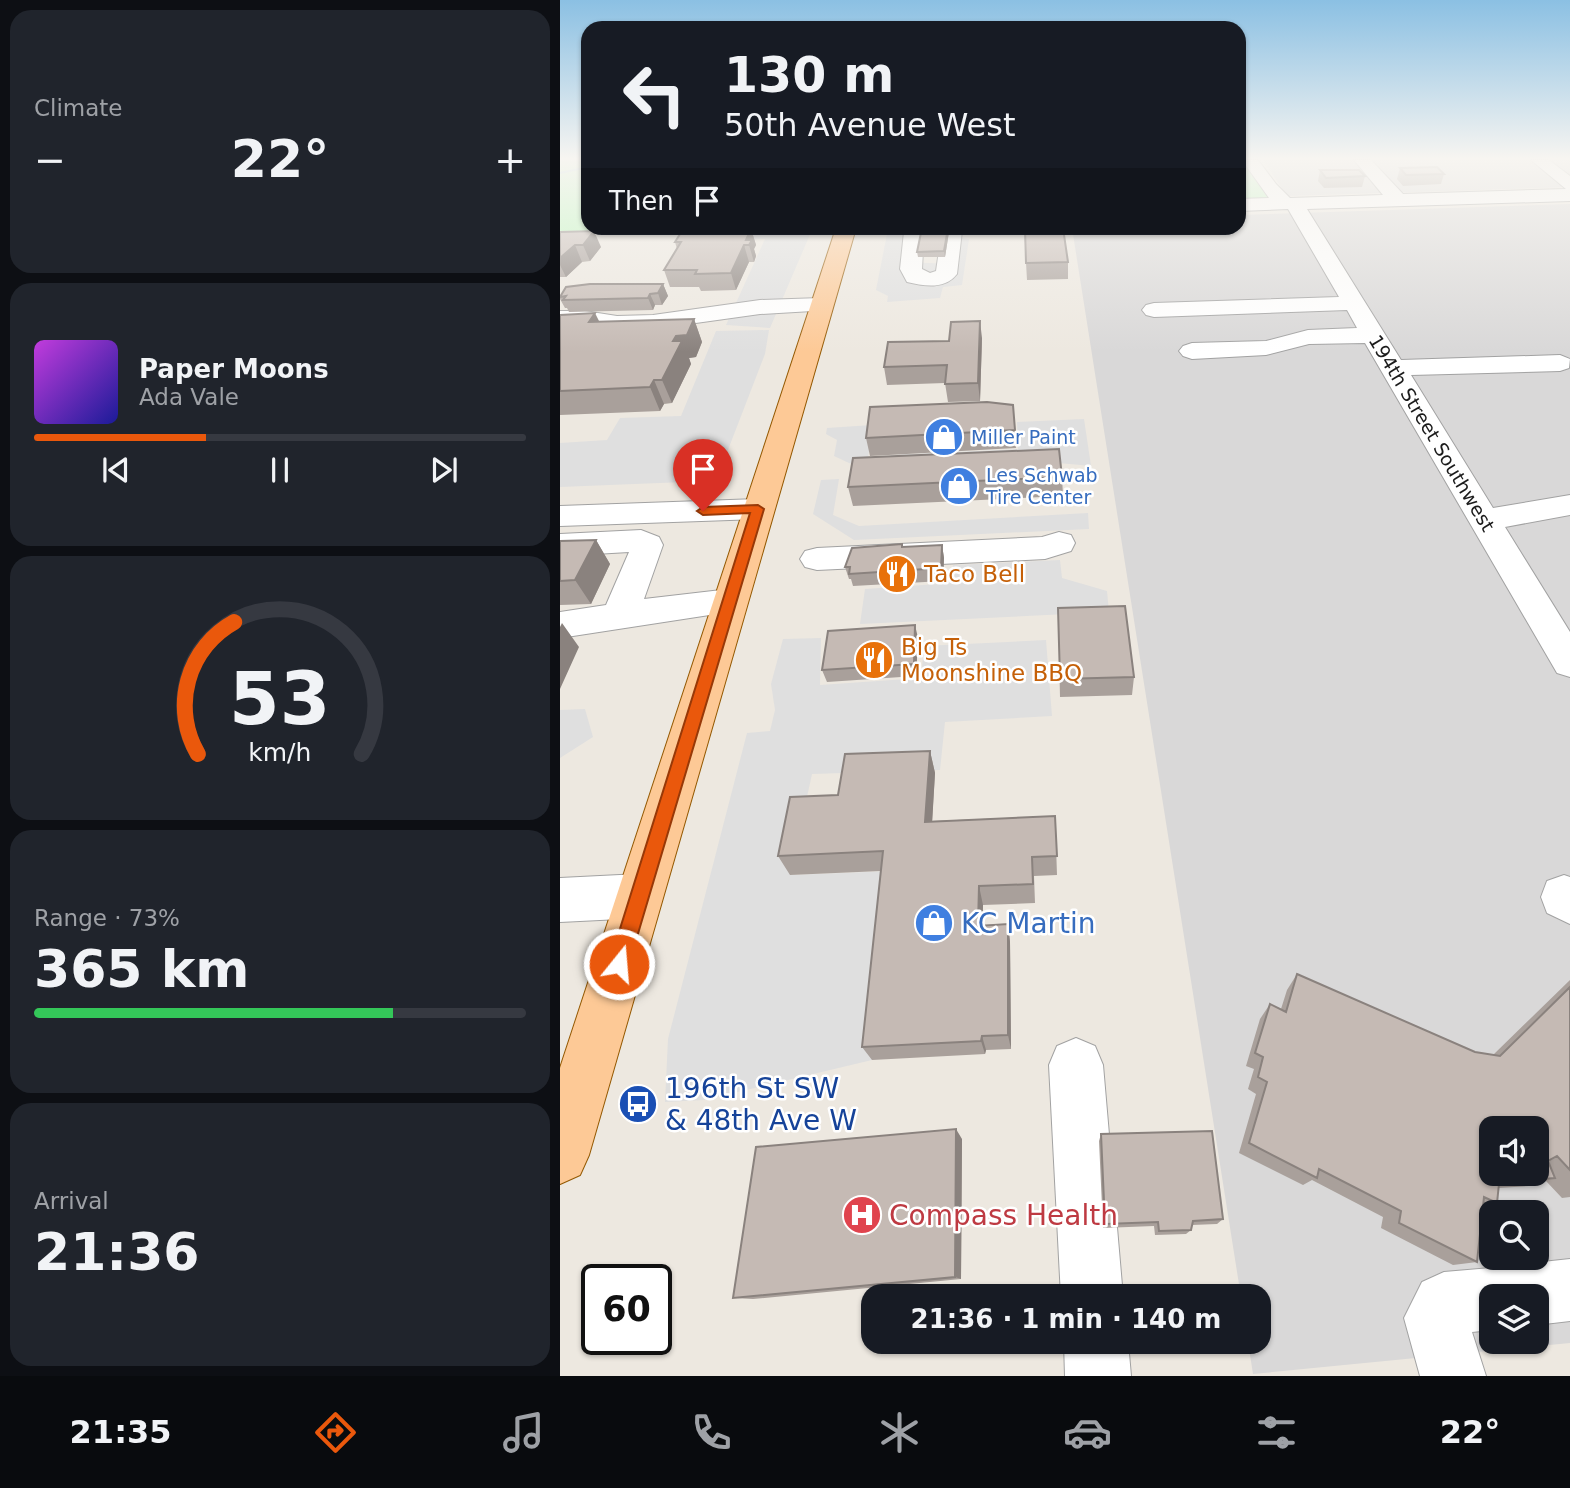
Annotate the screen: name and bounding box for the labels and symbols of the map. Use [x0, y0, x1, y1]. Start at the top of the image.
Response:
street label: 194th Street Southwest [1365, 331, 1499, 535]
shop icon: Miller Paint [923, 416, 965, 458]
place label: Miller Paint [971, 426, 1076, 448]
pin [673, 439, 733, 511]
place label: Les Schwab Tire Center [985, 464, 1098, 508]
shop icon: Les Schwab Tire Center [938, 465, 980, 507]
restaurant icon: Taco Bell [876, 553, 918, 595]
place label: Taco Bell [923, 561, 1025, 587]
place label: Big Ts Moonshine BBQ [901, 634, 1082, 686]
restaurant icon: Big Ts Moonshine BBQ [853, 639, 895, 681]
shop icon: KC Martin [913, 902, 955, 944]
place label: KC Martin [961, 907, 1096, 940]
position arrow [582, 927, 656, 1001]
place label: 196th St SW & 48th Ave W [665, 1072, 857, 1137]
bus stop icon: 196th St SW & 48th Ave W [617, 1083, 659, 1125]
hospital icon: Compass Health [841, 1194, 883, 1236]
place label: Compass Health [889, 1199, 1118, 1232]
speed limit sign: 60 [581, 1264, 672, 1355]

